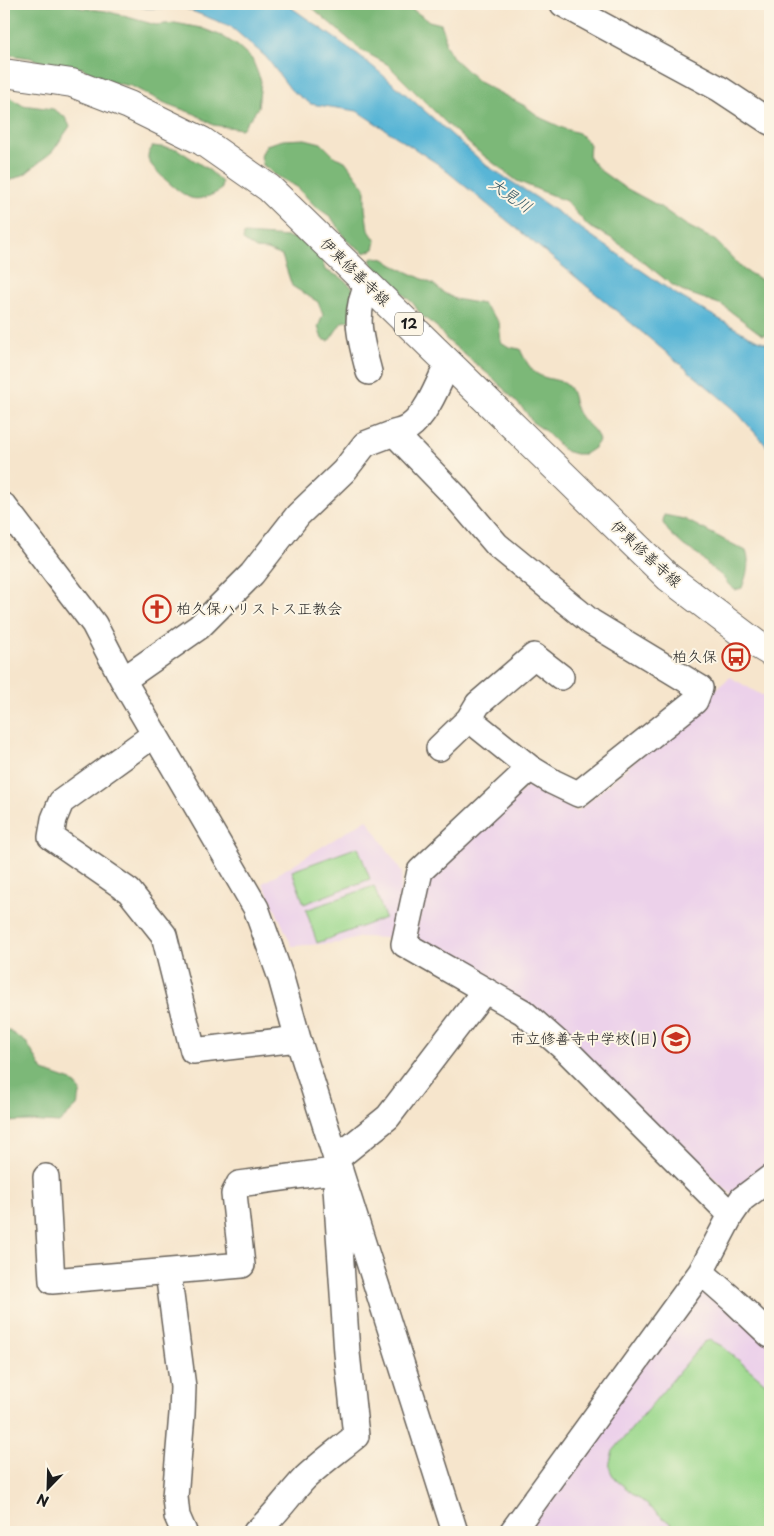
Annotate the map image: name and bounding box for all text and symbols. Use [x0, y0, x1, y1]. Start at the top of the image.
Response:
water label: 大見川 [485, 171, 538, 218]
street label: 伊東修善寺線 [316, 231, 396, 310]
road number: 12 [395, 312, 423, 336]
street label: 伊東修善寺線 [606, 514, 688, 592]
church icon: 柏久保ハリストス正教会 [142, 594, 172, 624]
place label: 柏久保ハリストス正教会 [176, 596, 342, 619]
bus stop icon: 柏久保 [721, 642, 751, 672]
place label: 柏久保 [672, 644, 717, 667]
school or university icon: 市立修善寺中学校(旧) [661, 1024, 691, 1054]
place label: 市立修善寺中学校(旧) [510, 1026, 657, 1049]
north arrow [22, 1464, 72, 1514]
text: N [34, 1489, 52, 1512]

